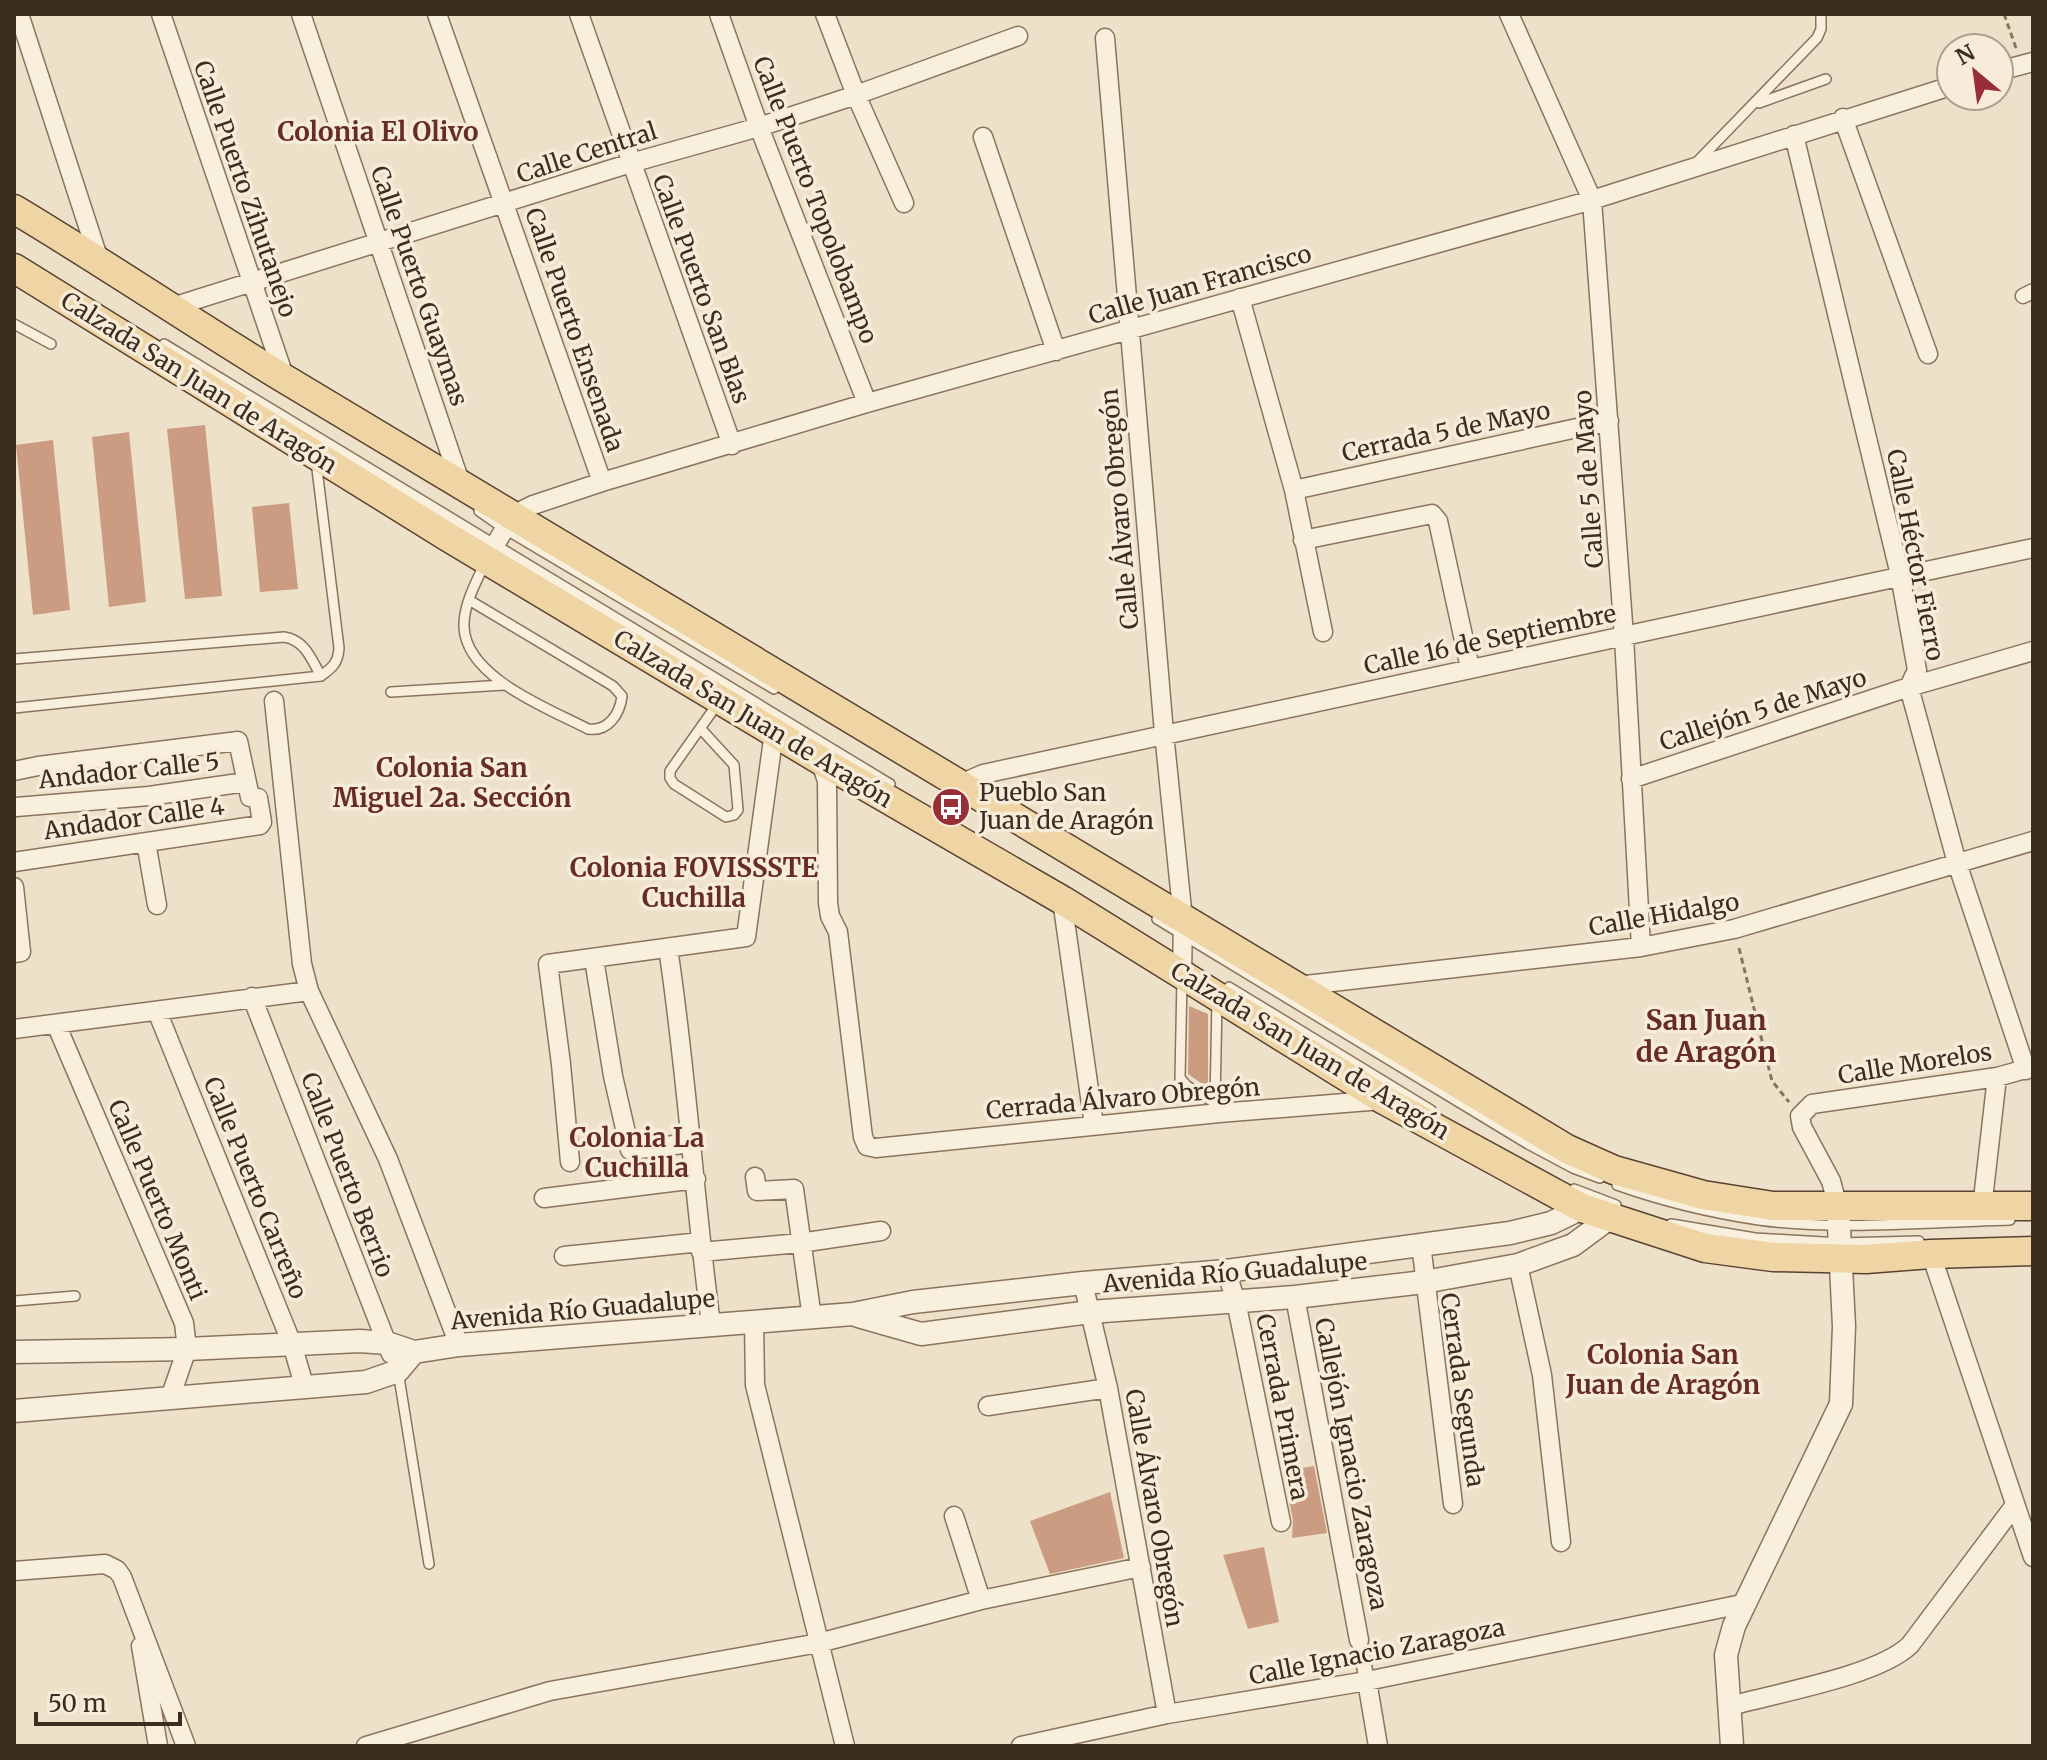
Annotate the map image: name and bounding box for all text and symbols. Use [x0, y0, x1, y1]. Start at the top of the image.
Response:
north arrow [1935, 32, 2015, 112]
text: N [1951, 38, 1980, 71]
street label: Calle Puerto Topolobampo [746, 52, 885, 348]
street label: Calle Puerto Zihutanejo [187, 56, 304, 321]
district label: Colonia El Olivo [277, 115, 479, 148]
street label: Calle Central [513, 115, 661, 190]
street label: Calle Puerto Guaymas [364, 162, 475, 410]
street label: Calle Puerto San Blas [646, 170, 757, 408]
street label: Calle Puerto Ensenada [518, 204, 631, 456]
street label: Calle Juan Francisco [1085, 238, 1315, 331]
street label: Calzada San Juan de Aragón [55, 285, 343, 481]
street label: Calle Álvaro Obregón [1094, 387, 1145, 631]
street label: Calle 5 de Mayo [1567, 389, 1610, 569]
street label: Cerrada 5 de Mayo [1339, 394, 1553, 469]
street label: Calle Héctor Fierro [1880, 447, 1951, 663]
street label: Calle 16 de Septiembre [1361, 598, 1619, 681]
street label: Calzada San Juan de Aragón [608, 623, 899, 814]
street label: Callejón 5 de Mayo [1656, 661, 1870, 758]
street label: Andador Calle 5 [36, 746, 221, 796]
district label: Colonia San Miguel 2a. Sección [333, 751, 572, 814]
place label: Pueblo San Juan de Aragón [978, 777, 1154, 836]
bus stop icon: Pueblo San Juan de Aragón [930, 786, 972, 828]
street label: Andador Calle 4 [41, 790, 227, 847]
district label: Colonia FOVISSSTE Cuchilla [570, 851, 818, 914]
street label: Calle Hidalgo [1586, 886, 1741, 943]
street label: Calzada San Juan de Aragón [1165, 955, 1456, 1146]
district label: San Juan de Aragón [1636, 1002, 1776, 1070]
street label: Calle Morelos [1836, 1036, 1994, 1091]
street label: Calle Puerto Berrio [294, 1068, 401, 1282]
street label: Cerrada Álvaro Obregón [985, 1071, 1261, 1126]
street label: Calle Puerto Carreño [197, 1072, 314, 1303]
street label: Calle Puerto Monti [101, 1095, 214, 1305]
district label: Colonia La Cuchilla [569, 1121, 705, 1184]
street label: Avenida Río Guadalupe [1101, 1246, 1368, 1300]
street label: Avenida Río Guadalupe [449, 1283, 716, 1337]
street label: Cerrada Segunda [1434, 1291, 1491, 1489]
street label: Cerrada Primera [1249, 1311, 1316, 1503]
street label: Callejón Ignacio Zaragoza [1308, 1315, 1395, 1613]
district label: Colonia San Juan de Aragón [1565, 1338, 1761, 1401]
street label: Calle Álvaro Obregón [1118, 1386, 1191, 1629]
street label: Calle Ignacio Zaragoza [1246, 1611, 1508, 1692]
scale bar [36, 1676, 180, 1726]
text: 50 m [48, 1688, 107, 1719]

